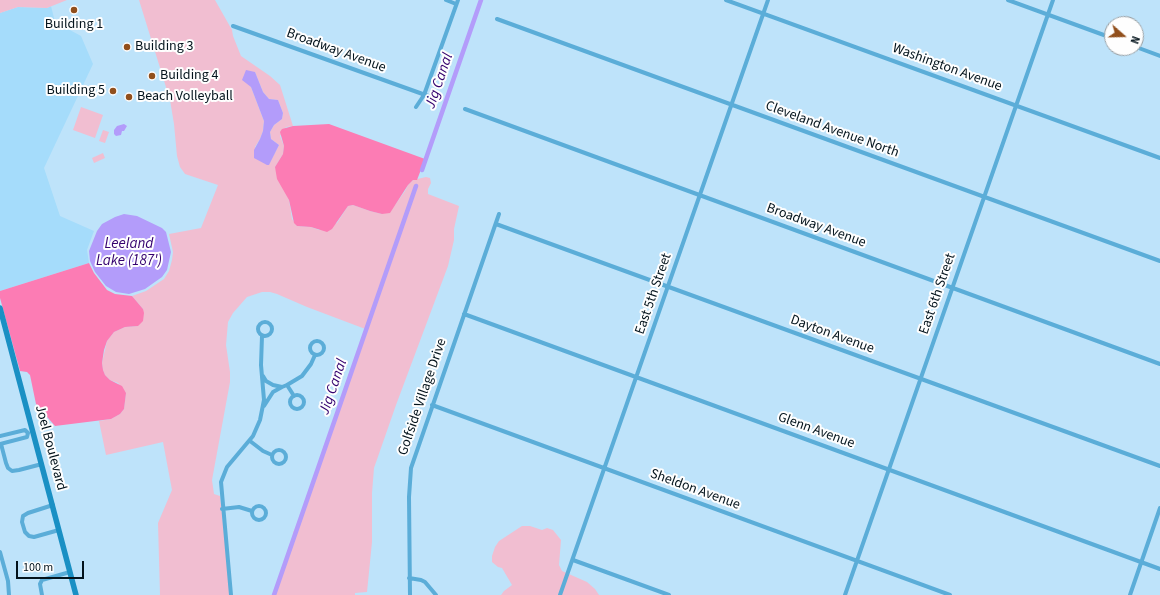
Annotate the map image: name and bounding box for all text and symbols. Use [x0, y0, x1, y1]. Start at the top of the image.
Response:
marker: Building 1 [69, 5, 79, 15]
north arrow [1104, 16, 1144, 56]
place label: Building 1 [45, 17, 103, 33]
street label: Broadway Avenue [284, 25, 388, 77]
text: N [1127, 34, 1143, 46]
place label: Building 3 [135, 39, 194, 55]
street label: Washington Avenue [890, 40, 1004, 96]
marker: Building 3 [122, 42, 132, 52]
water label: Jig Canal [422, 51, 458, 111]
place label: Building 4 [160, 68, 219, 84]
marker: Building 4 [147, 71, 157, 81]
place label: Building 5 [46, 83, 105, 99]
marker: Building 5 [108, 86, 118, 96]
place label: Beach Volleyball [137, 89, 233, 105]
marker: Beach Volleyball [124, 92, 134, 102]
street label: Cleveland Avenue North [763, 98, 901, 162]
street label: Broadway Avenue [764, 200, 868, 252]
water label: Leeland Lake (187') [96, 236, 162, 271]
street label: East 5th Street [632, 251, 676, 337]
street label: East 6th Street [916, 251, 960, 337]
street label: Dayton Avenue [788, 312, 876, 358]
street label: Golfside Village Drive [395, 336, 451, 458]
water label: Jig Canal [316, 357, 352, 417]
street label: Joel Boulevard [31, 404, 69, 492]
street label: Glenn Avenue [775, 409, 857, 453]
street label: Sheldon Avenue [648, 466, 742, 514]
scale bar [18, 553, 86, 579]
text: 100 m [23, 559, 53, 576]

